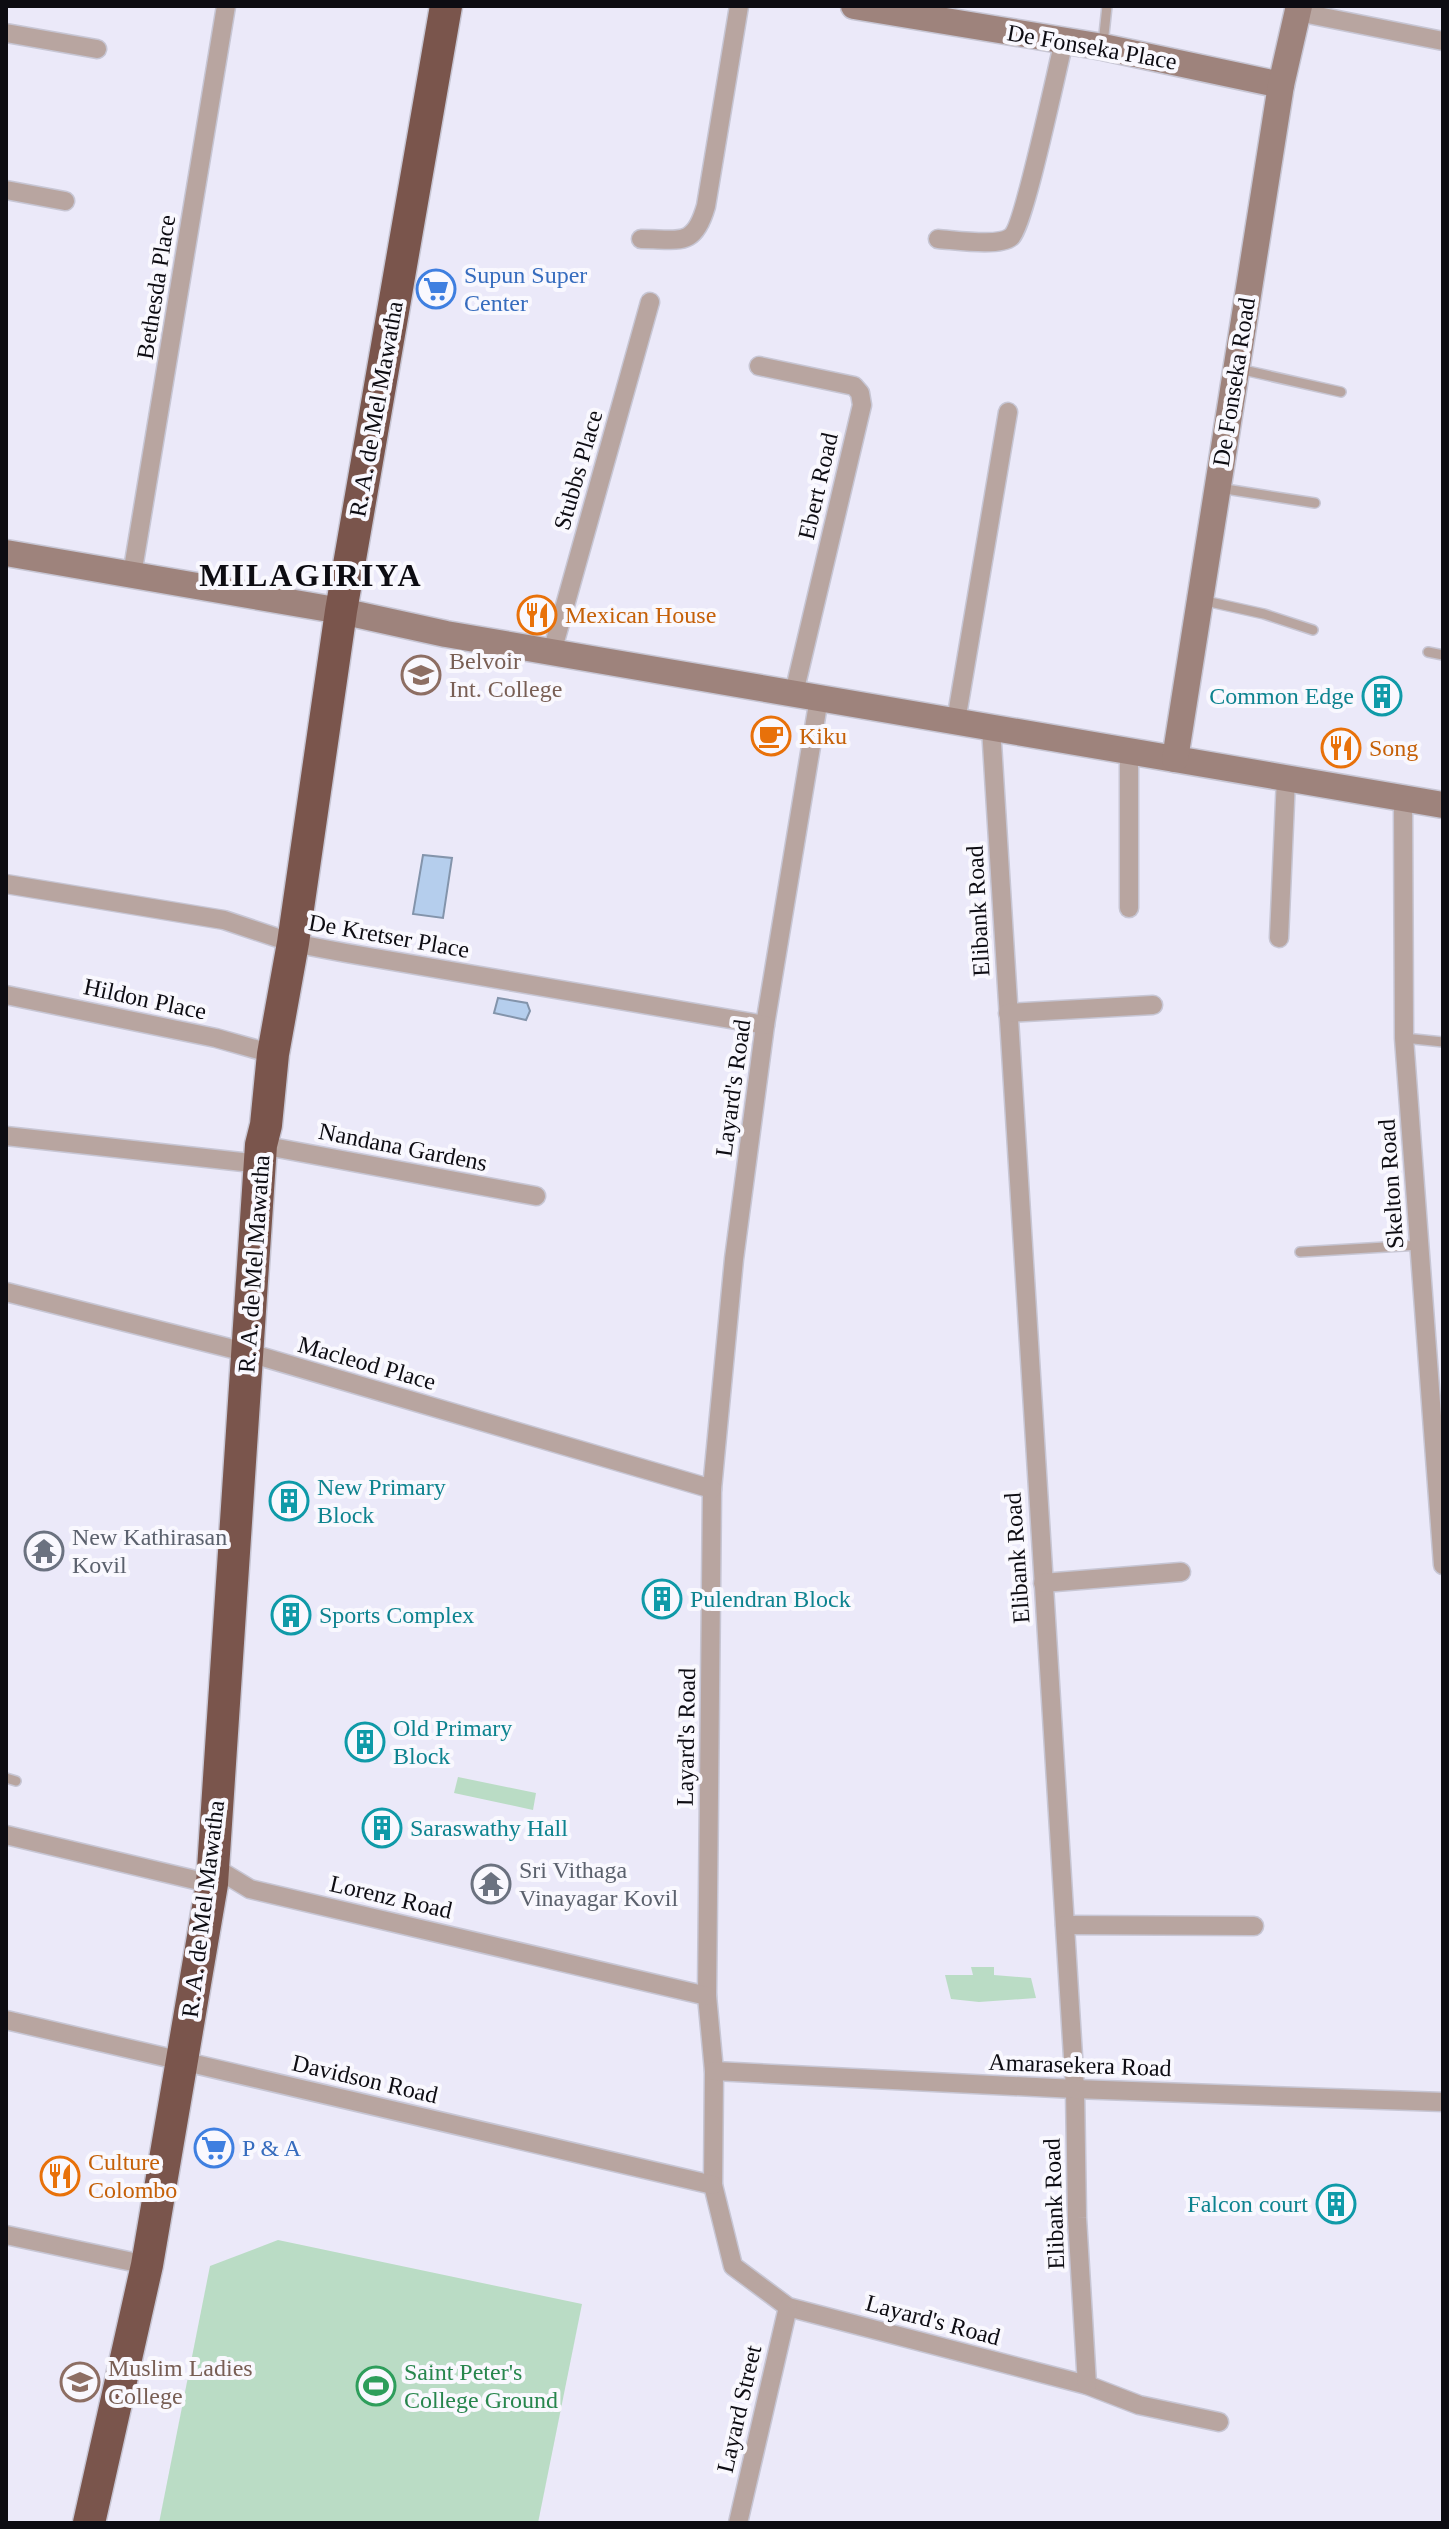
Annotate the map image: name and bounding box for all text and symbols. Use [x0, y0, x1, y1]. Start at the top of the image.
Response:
street label: De Fonseka Place [1005, 19, 1179, 75]
street label: Bethesda Place [132, 213, 180, 361]
place label: Supun Super Center [464, 262, 587, 316]
supermarket icon: Supun Super Center [415, 268, 457, 310]
street label: De Fonseka Road [1208, 296, 1260, 468]
street label: R. A. de Mel Mawatha [344, 299, 408, 519]
street label: Stubbs Place [549, 407, 607, 533]
street label: Ebert Road [793, 430, 843, 542]
district label: MILAGIRIYA [199, 557, 423, 593]
restaurant icon: Mexican House [516, 594, 558, 636]
place label: Mexican House [565, 602, 716, 628]
place label: Belvoir Int. College [449, 648, 562, 702]
school or university icon: Belvoir Int. College [400, 654, 442, 696]
building icon: Common Edge [1361, 675, 1403, 717]
place label: Common Edge [1209, 683, 1354, 709]
cafe icon: Kiku [750, 715, 792, 757]
place label: Kiku [799, 723, 847, 749]
restaurant icon: Song [1320, 727, 1362, 769]
place label: Song [1369, 735, 1418, 761]
street label: Elibank Road [962, 845, 994, 977]
street label: De Kretser Place [307, 909, 471, 963]
street label: Hildon Place [81, 973, 209, 1025]
street label: Layard's Road [711, 1018, 755, 1158]
street label: Nandana Gardens [316, 1118, 490, 1176]
street label: Skelton Road [1373, 1118, 1409, 1250]
street label: R. A. de Mel Mawatha [233, 1154, 275, 1374]
street label: Macleod Place [295, 1331, 439, 1395]
place label: New Primary Block [317, 1474, 446, 1528]
building icon: New Primary Block [268, 1480, 310, 1522]
street label: Elibank Road [999, 1492, 1035, 1624]
place label: New Kathirasan Kovil [72, 1524, 227, 1578]
temple icon: New Kathirasan Kovil [23, 1530, 65, 1572]
building icon: Pulendran Block [641, 1578, 683, 1620]
place label: Pulendran Block [690, 1586, 851, 1612]
building icon: Sports Complex [270, 1594, 312, 1636]
place label: Sports Complex [319, 1602, 474, 1628]
street label: Layard's Road [672, 1668, 700, 1806]
place label: Old Primary Block [393, 1715, 512, 1769]
building icon: Old Primary Block [344, 1721, 386, 1763]
street label: R. A. de Mel Mawatha [177, 1799, 229, 2019]
building icon: Saraswathy Hall [361, 1807, 403, 1849]
place label: Saraswathy Hall [410, 1815, 568, 1841]
place label: Sri Vithaga Vinayagar Kovil [519, 1857, 679, 1911]
temple icon: Sri Vithaga Vinayagar Kovil [470, 1863, 512, 1905]
street label: Lorenz Road [327, 1870, 455, 1924]
street label: Amarasekera Road [988, 2049, 1172, 2081]
street label: Davidson Road [290, 2050, 440, 2108]
supermarket icon: P & A [193, 2127, 235, 2169]
place label: P & A [242, 2135, 302, 2161]
street label: Elibank Road [1039, 2138, 1069, 2270]
place label: Culture Colombo [88, 2149, 177, 2203]
restaurant icon: Culture Colombo [39, 2155, 81, 2197]
building icon: Falcon court [1315, 2183, 1357, 2225]
place label: Falcon court [1187, 2191, 1308, 2217]
street label: Layard's Road [863, 2290, 1003, 2350]
street label: Layard Street [712, 2342, 766, 2475]
place label: Muslim Ladies College [108, 2355, 253, 2409]
place label: Saint Peter's College Ground [404, 2359, 558, 2413]
school or university icon: Muslim Ladies College [59, 2361, 101, 2403]
sports icon: Saint Peter's College Ground [355, 2365, 397, 2407]

